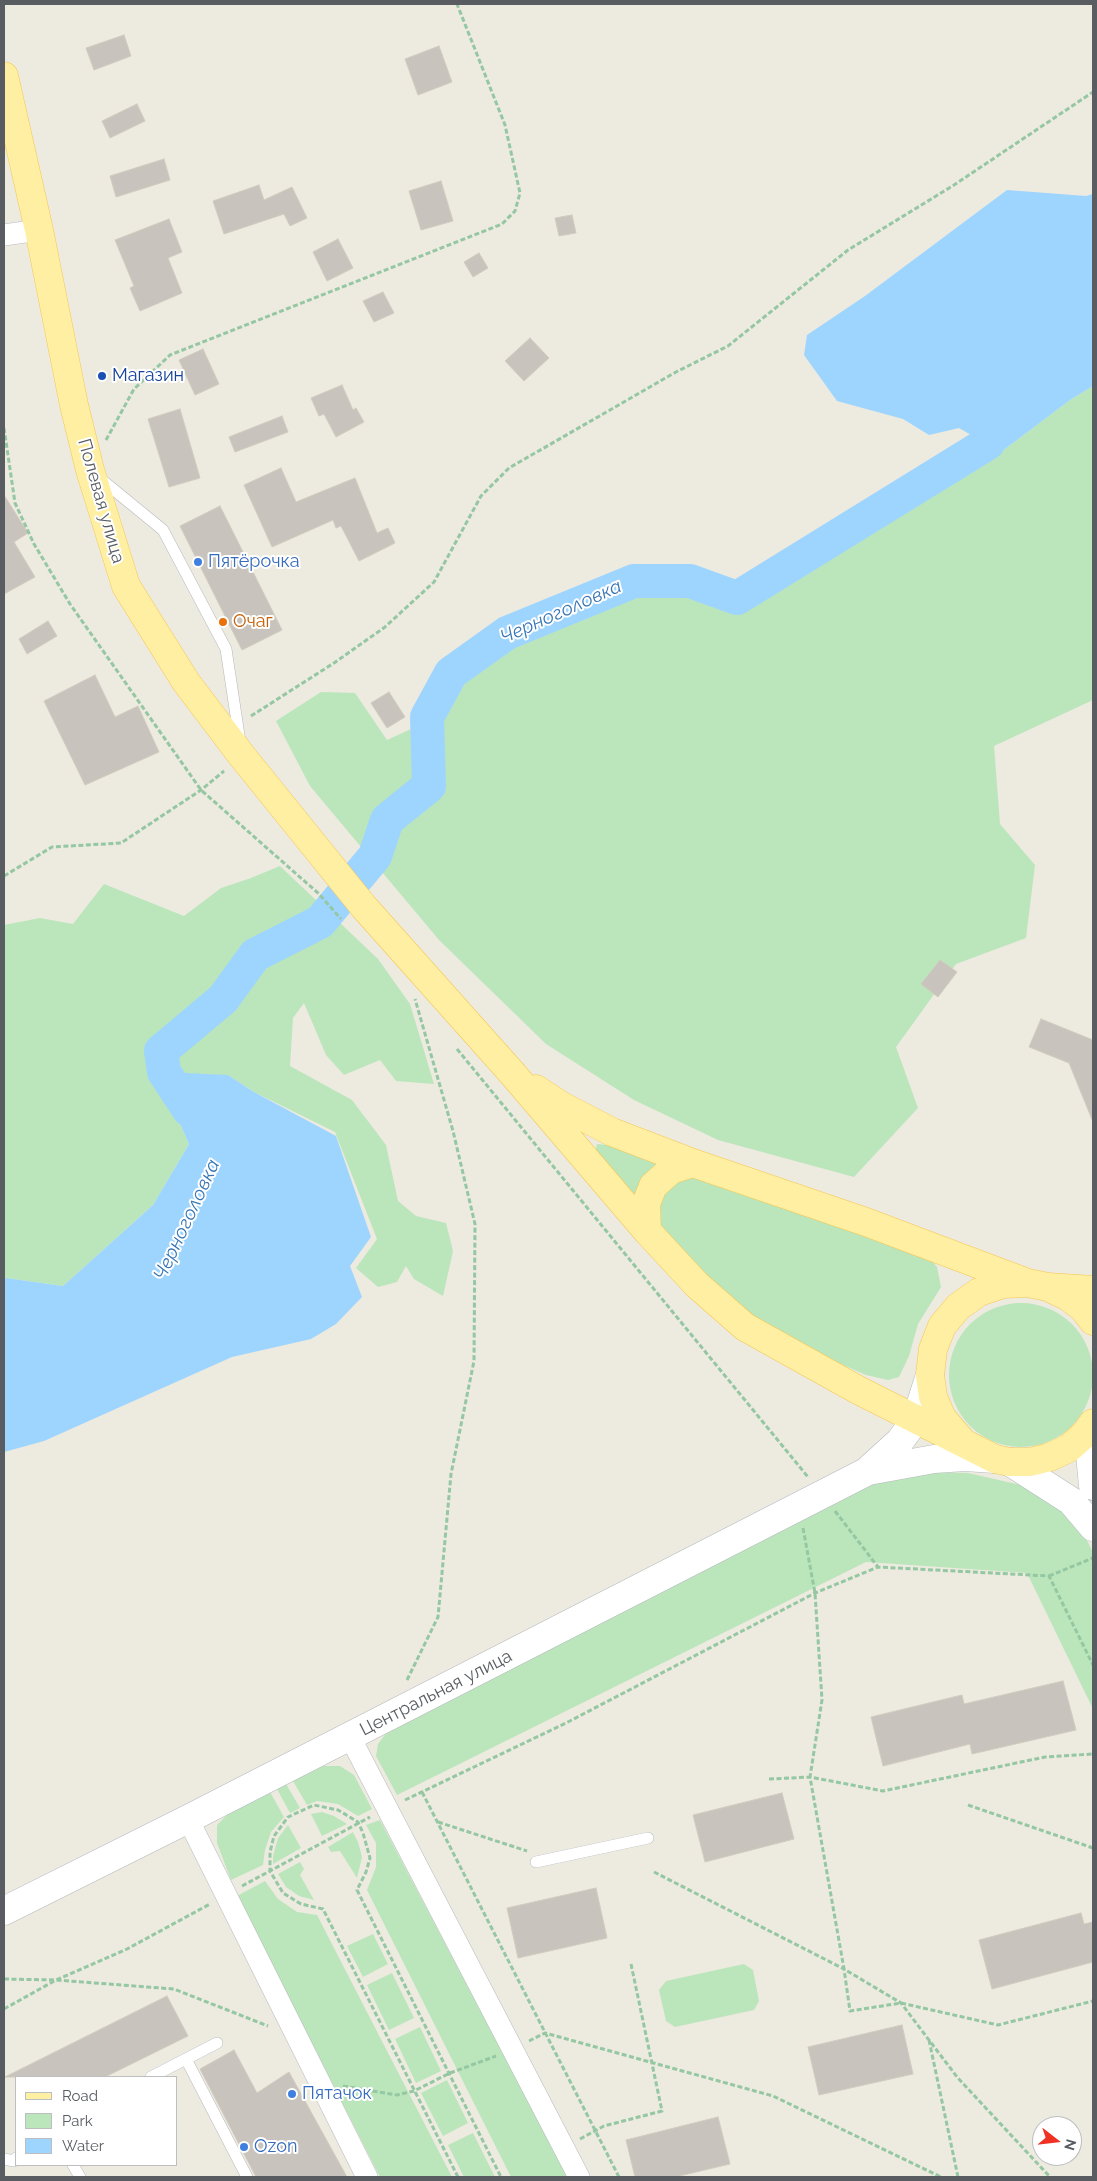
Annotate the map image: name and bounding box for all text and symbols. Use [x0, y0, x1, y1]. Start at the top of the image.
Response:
place label: Магазин [112, 365, 184, 387]
marker: Магазин [96, 370, 108, 382]
street label: Полевая улица [73, 436, 129, 566]
place label: Пятёрочка [208, 551, 300, 573]
marker: Пятёрочка [192, 556, 204, 568]
water label: Черноголовка [497, 575, 625, 649]
place label: Очаг [233, 611, 273, 633]
marker: Очаг [217, 616, 229, 628]
water label: Черноголовка [149, 1156, 225, 1284]
street label: Центральная улица [356, 1645, 516, 1741]
legend [15, 2076, 178, 2166]
place label: Пятачок [302, 2083, 372, 2105]
text: Road [62, 2087, 98, 2105]
marker: Пятачок [286, 2088, 298, 2100]
text: Park [62, 2112, 93, 2130]
north arrow [1032, 2116, 1082, 2166]
place label: Ozon [254, 2136, 297, 2158]
text: Water [62, 2137, 104, 2155]
text: N [1061, 2138, 1080, 2152]
marker: Ozon [238, 2141, 250, 2153]

